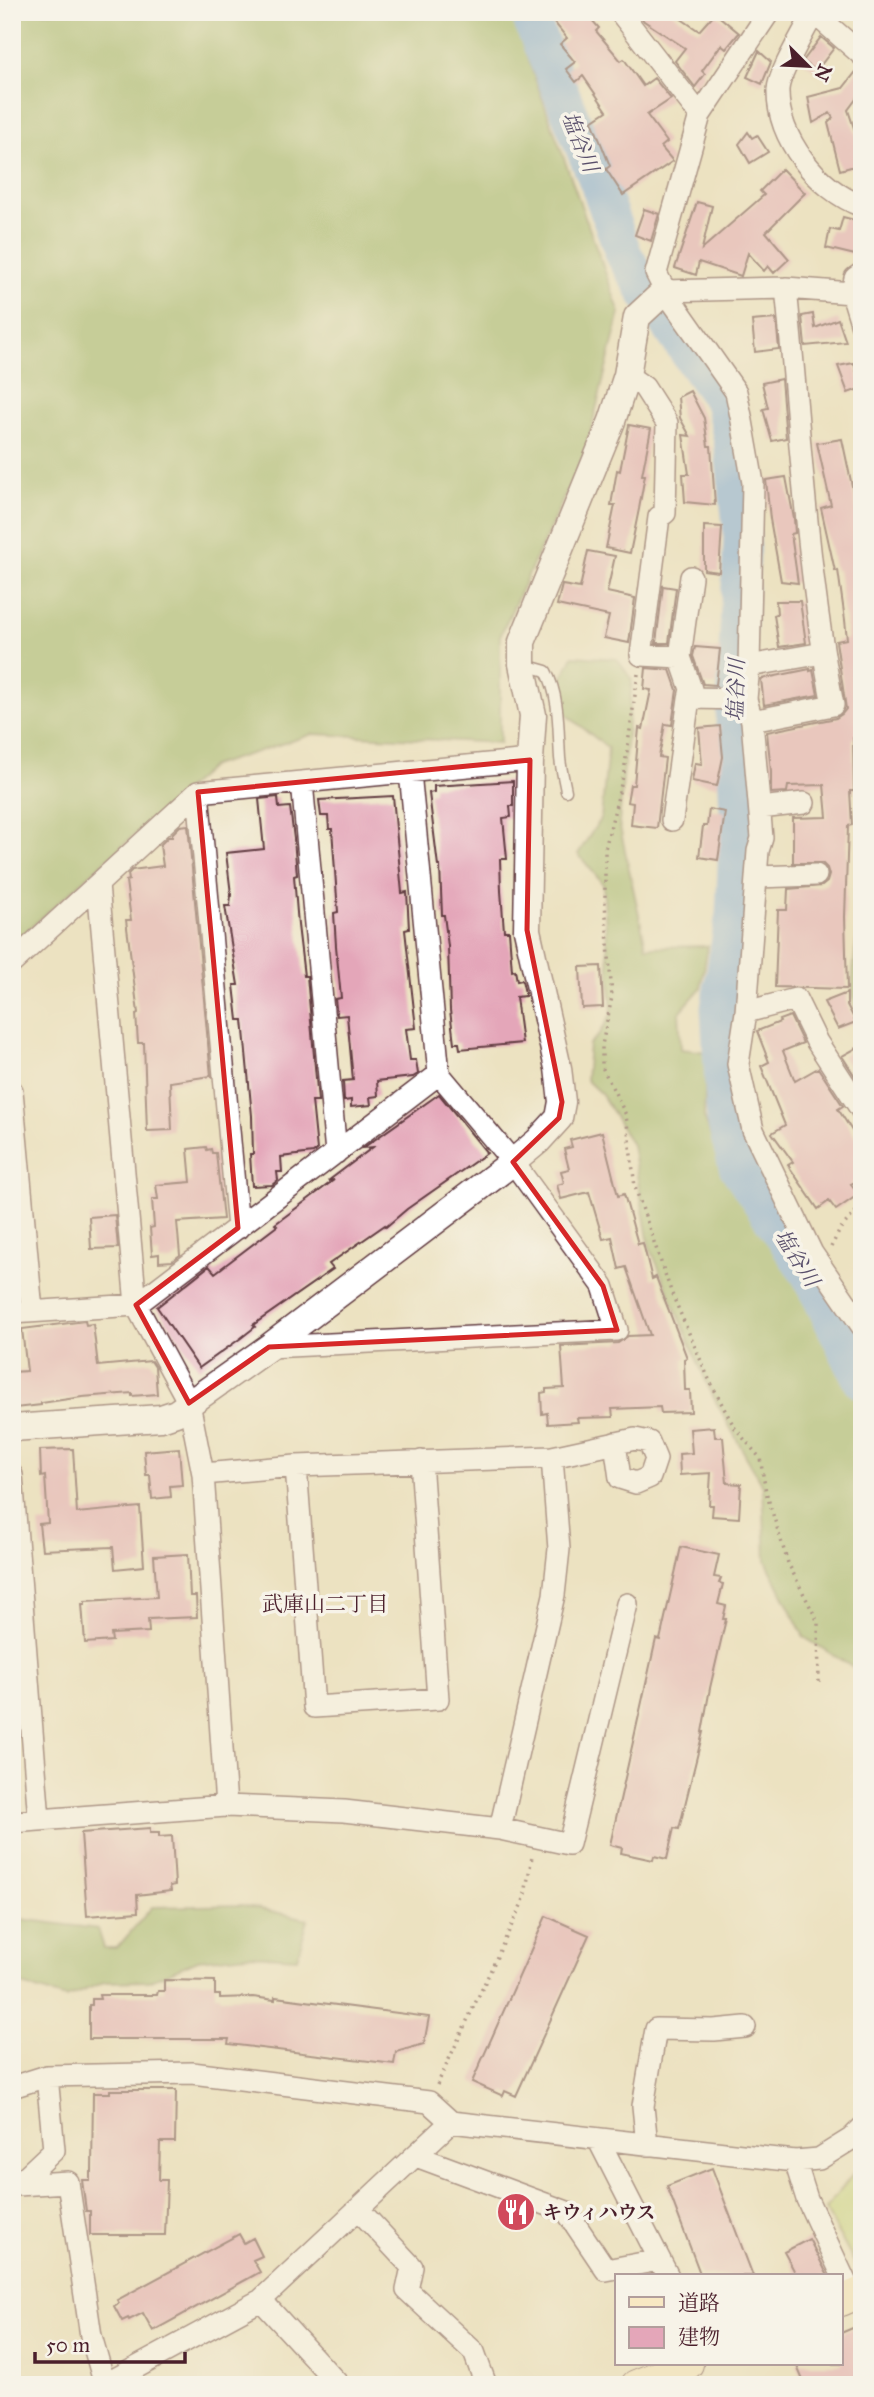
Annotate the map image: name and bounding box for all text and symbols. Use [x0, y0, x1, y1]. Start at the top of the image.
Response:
north arrow [772, 32, 842, 102]
text: N [809, 61, 837, 85]
water label: 塩谷川 [556, 108, 605, 178]
water label: 塩谷川 [722, 656, 750, 722]
water label: 塩谷川 [769, 1224, 826, 1293]
district label: 武庫山二丁目 [262, 1591, 388, 1617]
restaurant icon: キウィハウス [495, 2191, 537, 2233]
place label: キウィハウス [543, 2201, 655, 2224]
legend [615, 2274, 842, 2366]
text: 道路 [678, 2290, 720, 2316]
scale bar [35, 2320, 186, 2364]
text: 建物 [678, 2324, 720, 2350]
text: 50 m [46, 2332, 91, 2358]

